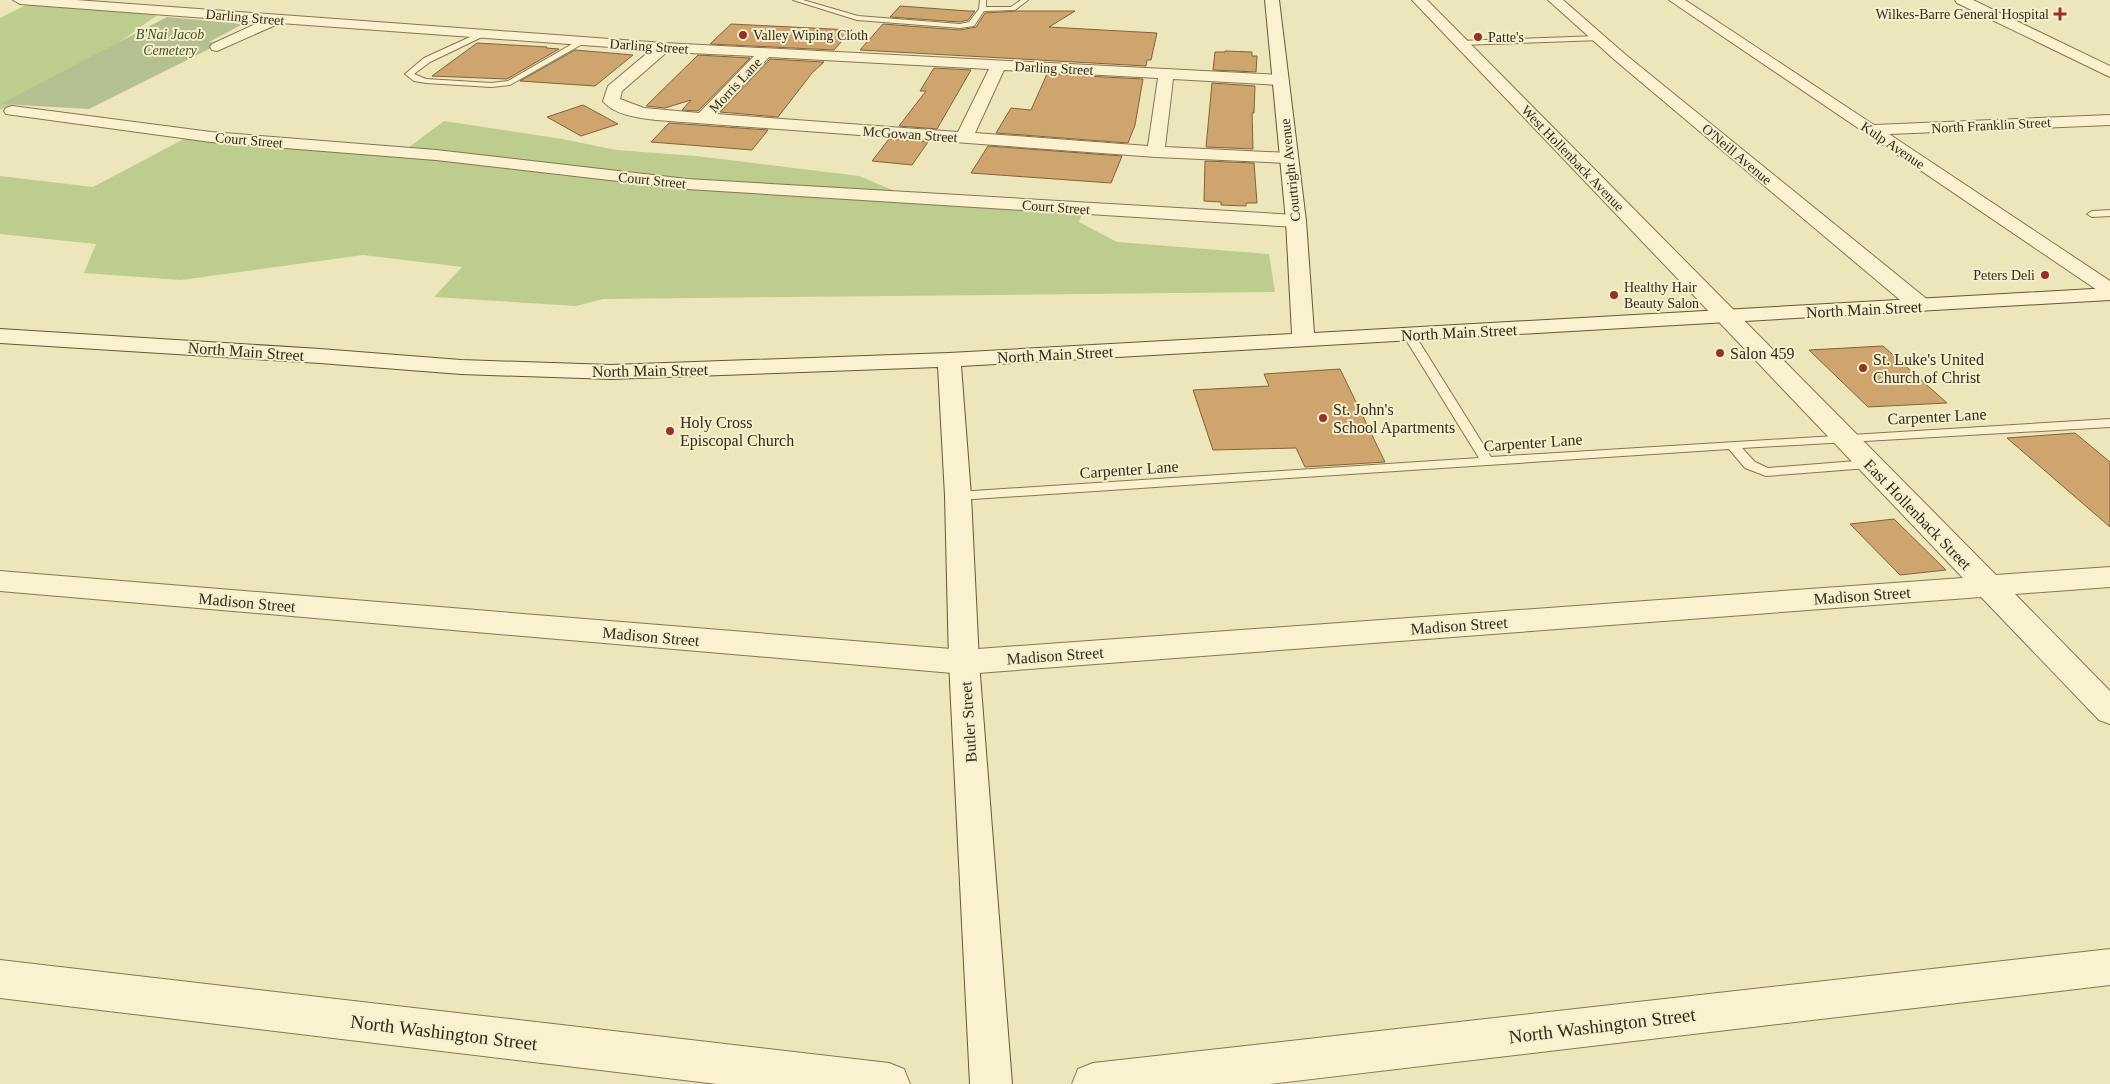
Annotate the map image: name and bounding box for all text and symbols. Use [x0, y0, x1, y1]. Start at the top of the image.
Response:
street label: Darling Street [205, 7, 285, 28]
place label: Wilkes-Barre General Hospital [1875, 7, 2049, 22]
marker: Wilkes-Barre General Hospital [2053, 7, 2067, 21]
park label: B'Nai Jacob Cemetery [136, 27, 204, 58]
place label: Valley Wiping Cloth [753, 28, 868, 43]
marker: Valley Wiping Cloth [737, 29, 749, 41]
place label: Patte's [1488, 30, 1524, 45]
marker: Patte's [1472, 31, 1484, 43]
street label: Darling Street [609, 36, 689, 57]
street label: Morris Lane [706, 55, 765, 116]
street label: Darling Street [1014, 59, 1094, 78]
street label: West Hollenback Avenue [1518, 102, 1627, 214]
street label: North Franklin Street [1931, 115, 2051, 136]
street label: Courtright Avenue [1278, 118, 1303, 222]
street label: Kulp Avenue [1858, 119, 1927, 172]
street label: O'Neill Avenue [1699, 121, 1774, 188]
street label: McGowan Street [862, 124, 958, 145]
street label: Court Street [214, 130, 284, 151]
street label: Court Street [617, 169, 687, 192]
street label: Court Street [1022, 198, 1091, 217]
place label: Peters Deli [1973, 268, 2035, 283]
marker: Peters Deli [2039, 269, 2051, 281]
place label: Healthy Hair Beauty Salon [1624, 280, 1699, 311]
marker: Healthy Hair Beauty Salon [1608, 289, 1620, 301]
street label: North Main Street [1805, 298, 1923, 321]
street label: North Main Street [1400, 321, 1518, 344]
street label: North Main Street [187, 339, 305, 364]
street label: North Main Street [996, 343, 1114, 366]
place label: Salon 459 [1730, 345, 1794, 362]
marker: Salon 459 [1714, 347, 1726, 359]
place label: St. Luke's United Church of Christ [1873, 351, 1984, 386]
street label: North Main Street [592, 361, 709, 380]
marker: St. Luke's United Church of Christ [1857, 362, 1869, 374]
place label: St. John's School Apartments [1333, 401, 1455, 437]
street label: Carpenter Lane [1887, 405, 1987, 429]
marker: St. John's School Apartments [1317, 412, 1329, 424]
place label: Holy Cross Episcopal Church [680, 414, 794, 450]
marker: Holy Cross Episcopal Church [664, 425, 676, 437]
street label: Carpenter Lane [1483, 431, 1583, 455]
street label: East Hollenback Street [1861, 456, 1975, 573]
street label: Carpenter Lane [1079, 458, 1179, 482]
street label: Madison Street [1813, 584, 1912, 607]
street label: Madison Street [198, 590, 297, 615]
street label: Madison Street [1410, 614, 1509, 637]
street label: Madison Street [602, 624, 701, 649]
street label: Madison Street [1006, 644, 1105, 667]
street label: Butler Street [957, 680, 980, 763]
street label: North Washington Street [1507, 1004, 1697, 1047]
street label: North Washington Street [349, 1011, 539, 1054]

